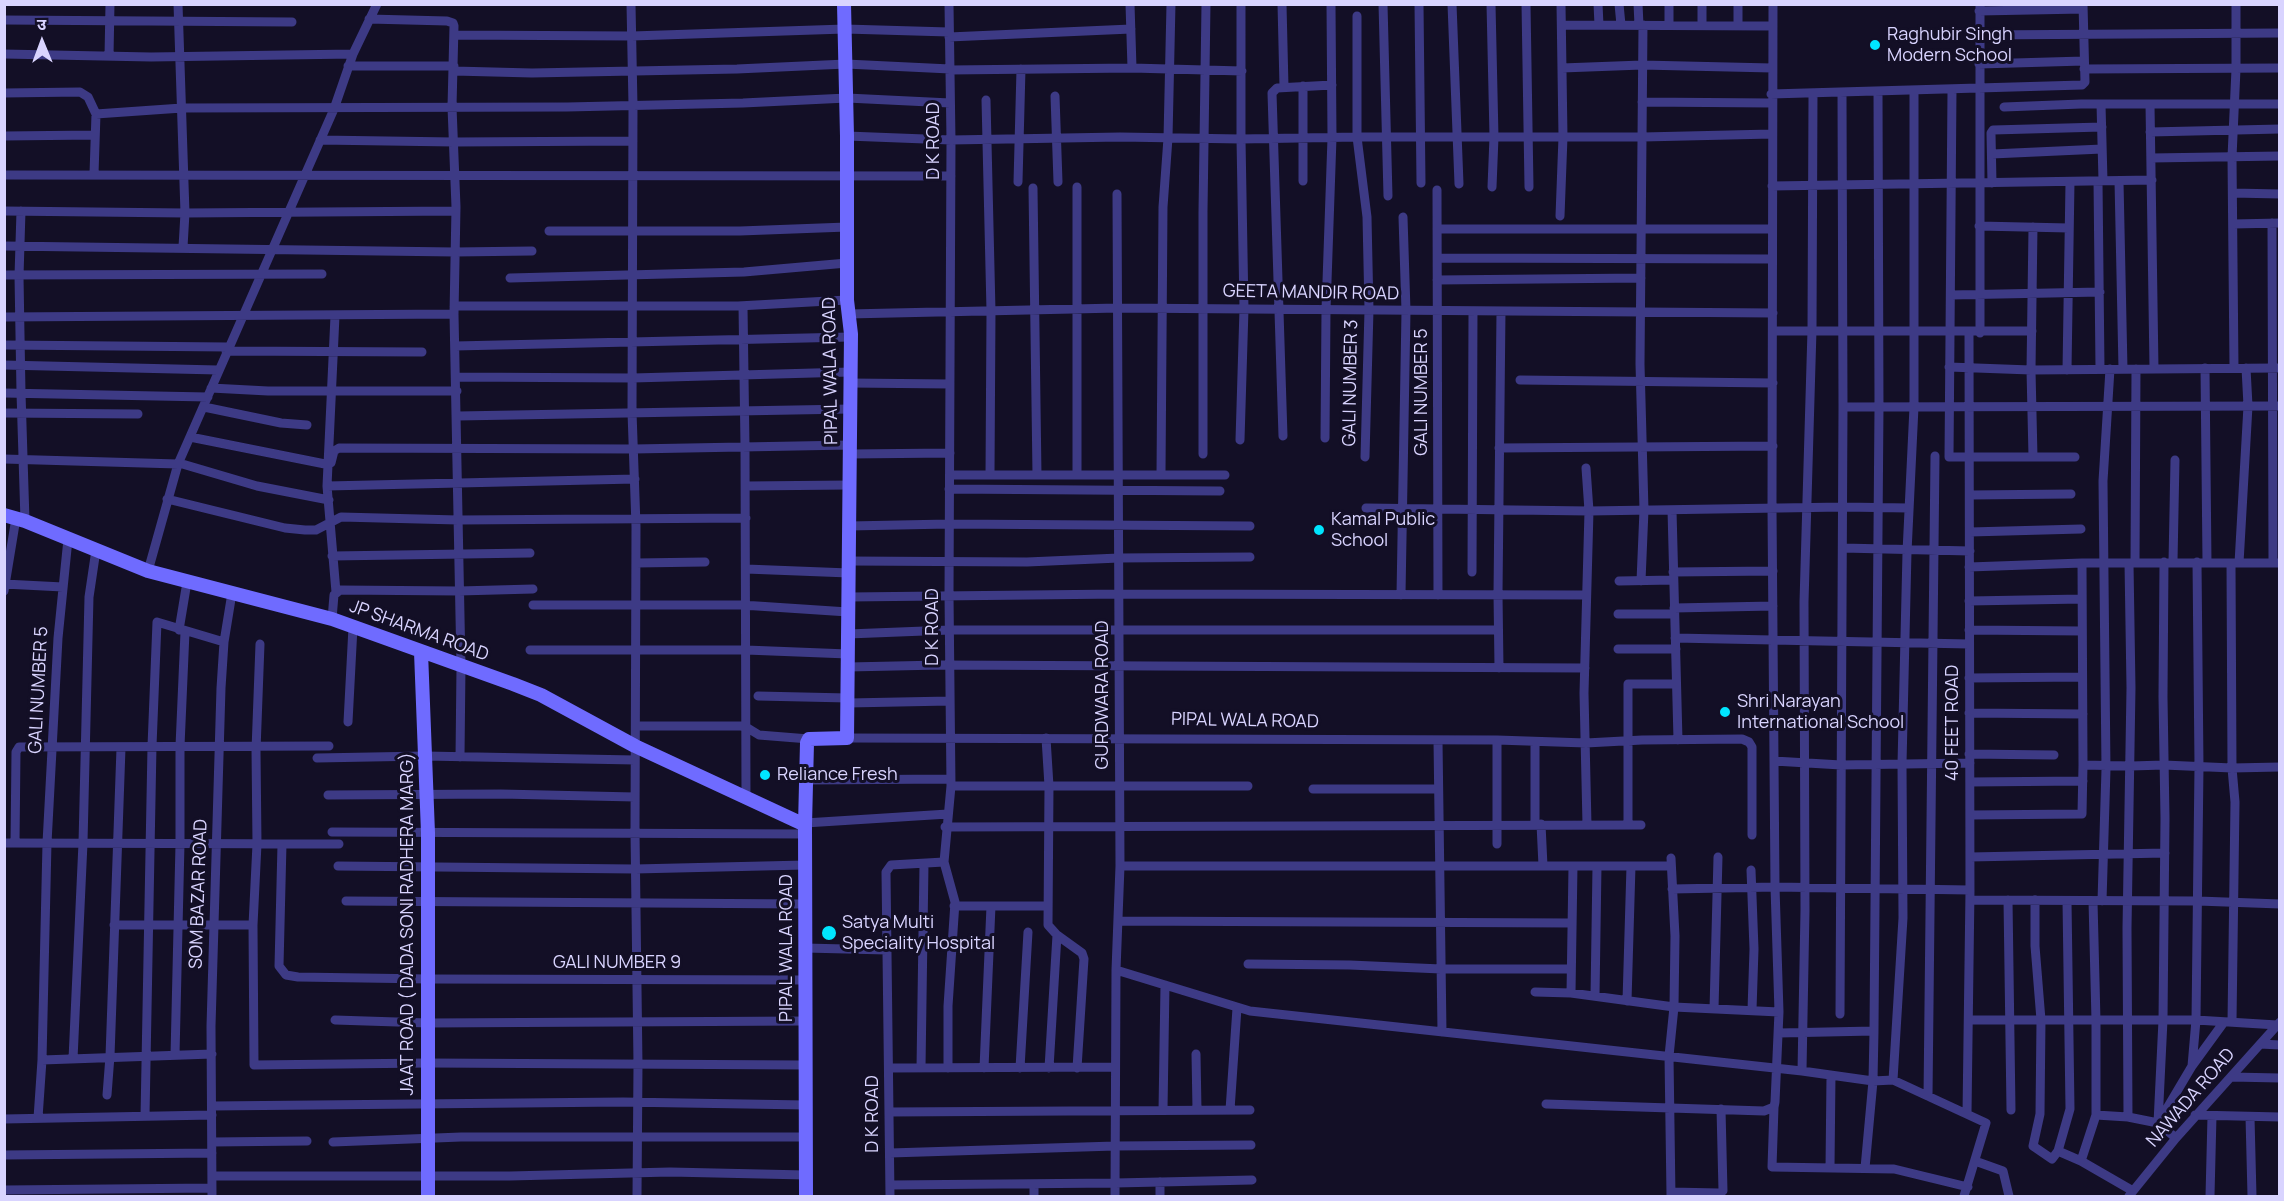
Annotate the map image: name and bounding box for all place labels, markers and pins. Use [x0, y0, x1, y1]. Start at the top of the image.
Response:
place label: Raghubir Singh Modern School [1887, 24, 2013, 66]
marker: Raghubir Singh Modern School [1868, 38, 1882, 52]
place label: Kamal Public School [1331, 509, 1435, 552]
marker: Kamal Public School [1312, 523, 1326, 537]
place label: Shri Narayan International School [1737, 691, 1904, 734]
marker: Shri Narayan International School [1718, 705, 1732, 719]
place label: Reliance Fresh [777, 764, 898, 786]
marker: Reliance Fresh [758, 768, 772, 782]
place label: Satya Multi Speciality Hospital [842, 912, 995, 954]
marker: Satya Multi Speciality Hospital [820, 924, 838, 942]

